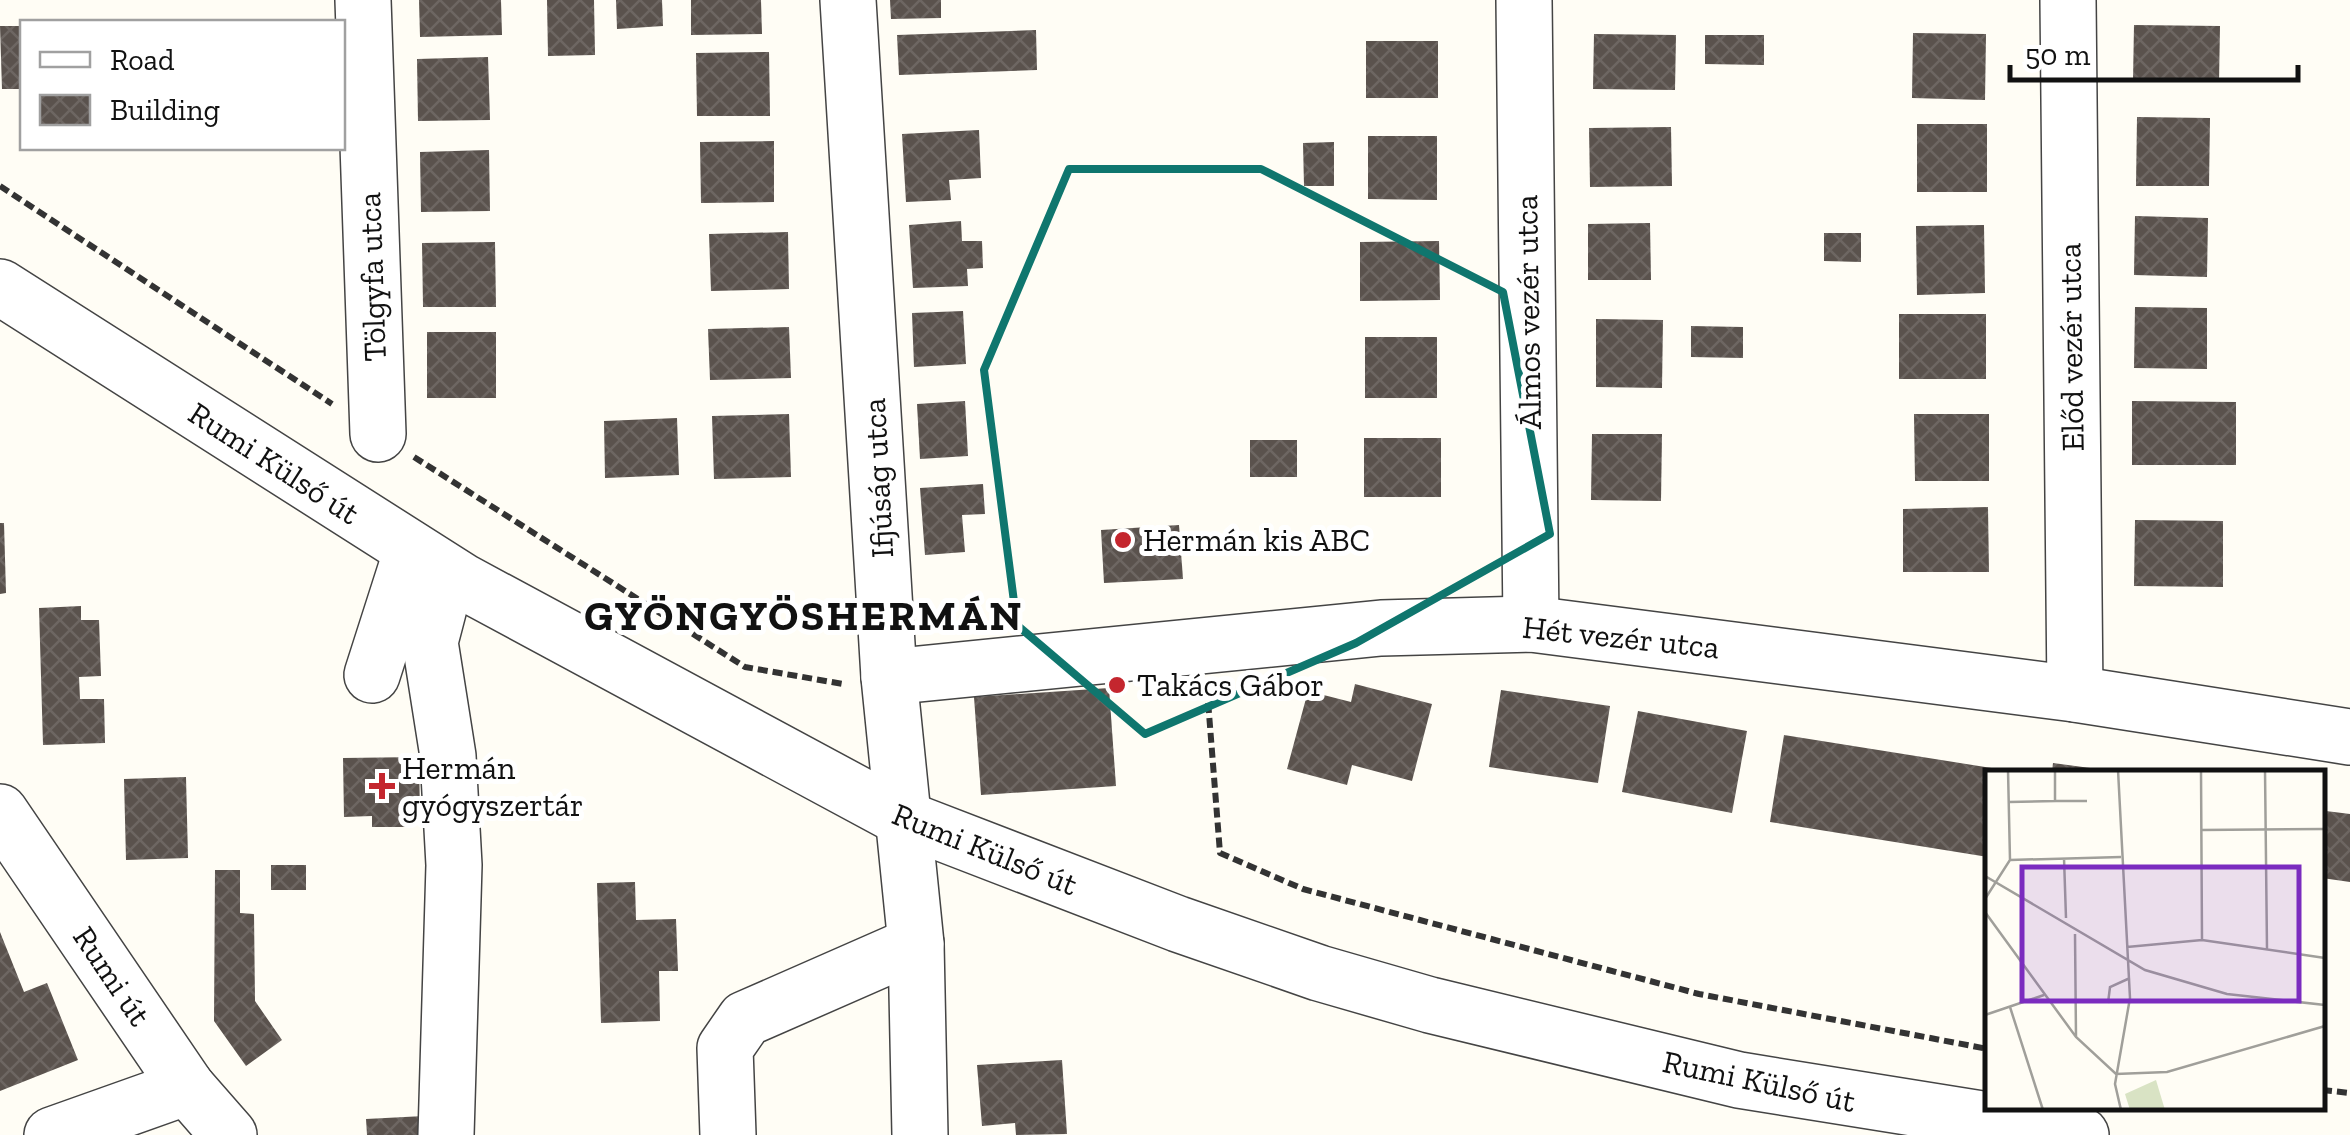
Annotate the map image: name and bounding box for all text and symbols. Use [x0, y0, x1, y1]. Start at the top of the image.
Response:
legend [20, 20, 345, 150]
scale bar [2010, 20, 2298, 82]
text: 50 m [2025, 37, 2090, 73]
text: Road [110, 42, 175, 78]
text: Building [110, 92, 220, 128]
street label: Tölgyfa utca [350, 192, 394, 362]
street label: Álmos vezér utca [1507, 194, 1549, 430]
street label: Előd vezér utca [2050, 242, 2092, 452]
street label: Rumi Külső út [182, 394, 367, 532]
street label: Ifjúság utca [855, 397, 901, 559]
place label: Hermán kis ABC [1143, 521, 1370, 559]
marker: Hermán kis ABC [1112, 529, 1134, 551]
district label: GYÖNGYÖSHERMÁN [584, 590, 1024, 641]
street label: Hét vezér utca [1521, 608, 1721, 666]
place label: Takács Gábor [1137, 666, 1324, 704]
marker: Takács Gábor [1106, 674, 1128, 696]
place label: Hermán gyógyszertár [402, 749, 583, 824]
inset map [1985, 770, 2325, 1110]
marker: Hermán gyógyszertár [371, 775, 393, 797]
street label: Rumi Külső út [887, 795, 1083, 903]
street label: Rumi út [65, 919, 159, 1033]
street label: Rumi Külső út [1659, 1042, 1859, 1120]

